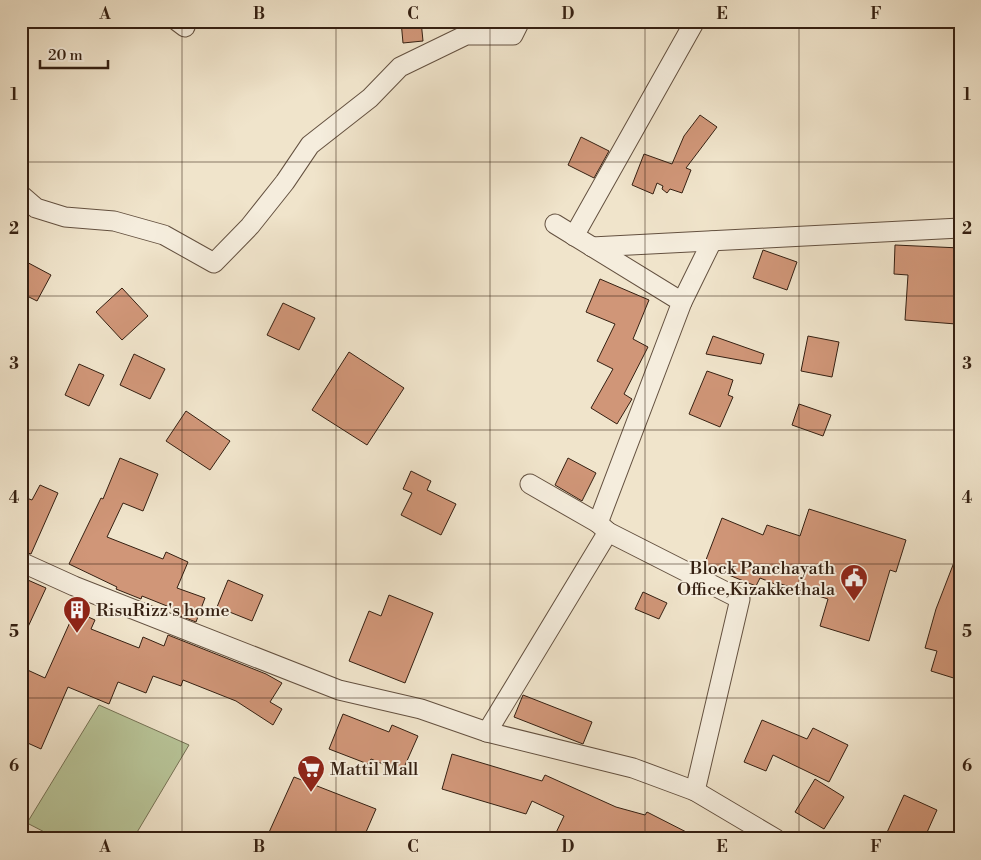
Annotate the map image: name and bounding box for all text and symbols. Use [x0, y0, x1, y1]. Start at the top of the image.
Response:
text: A [98, 4, 111, 24]
text: B [253, 4, 265, 24]
text: C [407, 4, 419, 24]
text: D [562, 4, 575, 24]
text: E [716, 4, 728, 24]
text: F [870, 4, 882, 24]
scale bar [40, 38, 108, 70]
text: 20 m [48, 46, 83, 65]
text: 1 [10, 85, 18, 105]
text: 1 [963, 85, 971, 105]
text: 2 [9, 219, 19, 239]
text: 2 [962, 219, 972, 239]
text: 3 [9, 354, 19, 374]
text: 3 [962, 354, 972, 374]
text: 4 [9, 488, 20, 508]
text: 4 [962, 488, 973, 508]
place label: Block Panchayath Office,Kizakkethala [677, 557, 836, 601]
public building icon: Block Panchayath Office,Kizakkethala [839, 563, 869, 602]
building icon: RisuRizz's home [62, 595, 92, 634]
place label: RisuRizz's home [96, 599, 230, 622]
text: 5 [9, 622, 19, 642]
text: 5 [962, 622, 972, 642]
supermarket icon: Mattil Mall [296, 754, 326, 793]
text: 6 [9, 756, 19, 776]
text: 6 [962, 756, 972, 776]
place label: Mattil Mall [330, 758, 419, 781]
text: A [98, 837, 111, 857]
text: B [253, 837, 265, 857]
text: C [407, 837, 419, 857]
text: D [562, 837, 575, 857]
text: E [716, 837, 728, 857]
text: F [870, 837, 882, 857]

